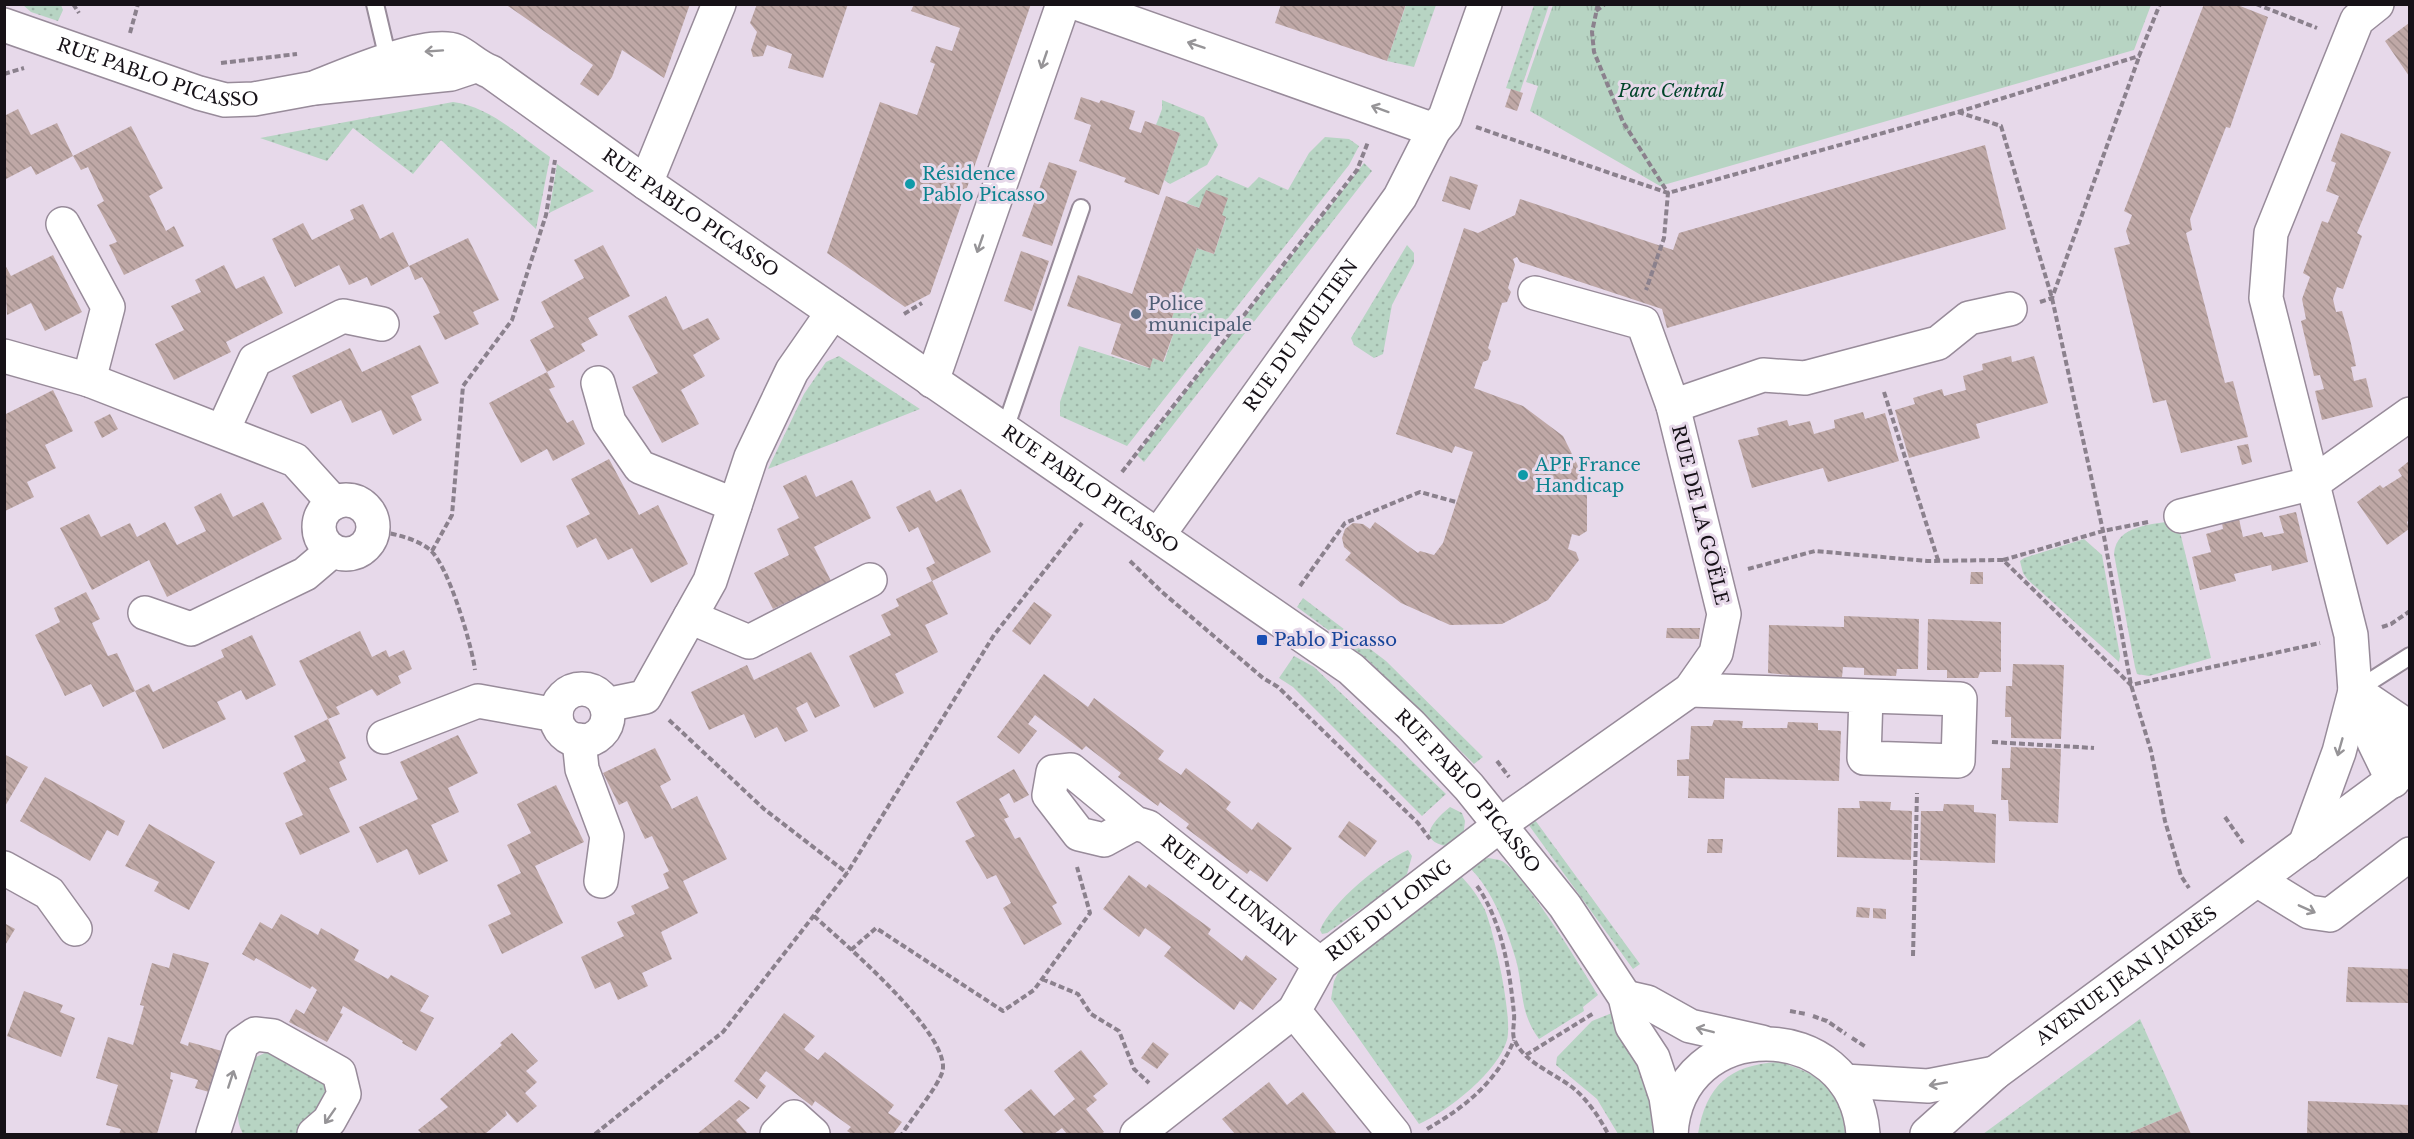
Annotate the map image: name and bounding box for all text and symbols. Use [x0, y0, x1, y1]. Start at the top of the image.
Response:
street label: RUE PABLO PICASSO [54, 33, 259, 112]
one-way arrow [1187, 38, 1205, 49]
one-way arrow [424, 45, 444, 56]
one-way arrow [1037, 50, 1048, 69]
park label: Parc Central [1617, 80, 1724, 102]
one-way arrow [1371, 102, 1390, 113]
street label: RUE PABLO PICASSO [598, 144, 783, 282]
place label: Résidence Pablo Picasso [922, 163, 1045, 206]
marker: Résidence Pablo Picasso [903, 177, 917, 191]
one-way arrow [974, 234, 985, 253]
street label: RUE DU MULTIEN [1239, 255, 1363, 416]
place label: Police municipale [1148, 293, 1252, 336]
marker: Police municipale [1129, 307, 1143, 321]
street label: RUE PABLO PICASSO [998, 421, 1183, 558]
street label: RUE DE LA GOËLE [1667, 423, 1734, 607]
place label: APF France Handicap [1534, 454, 1641, 497]
marker: APF France Handicap [1516, 468, 1530, 482]
place label: Pablo Picasso [1274, 629, 1397, 651]
marker: Pablo Picasso [1255, 633, 1269, 647]
street label: RUE PABLO PICASSO [1391, 705, 1545, 878]
one-way arrow [2334, 738, 2345, 757]
street label: RUE DU LUNAIN [1157, 831, 1300, 951]
street label: RUE DU LOING [1322, 855, 1457, 966]
street label: AVENUE JEAN JAURÈS [2031, 902, 2222, 1051]
one-way arrow [2298, 904, 2316, 915]
one-way arrow [1696, 1024, 1715, 1035]
one-way arrow [226, 1070, 237, 1089]
one-way arrow [1929, 1079, 1948, 1090]
one-way arrow [324, 1108, 337, 1125]

